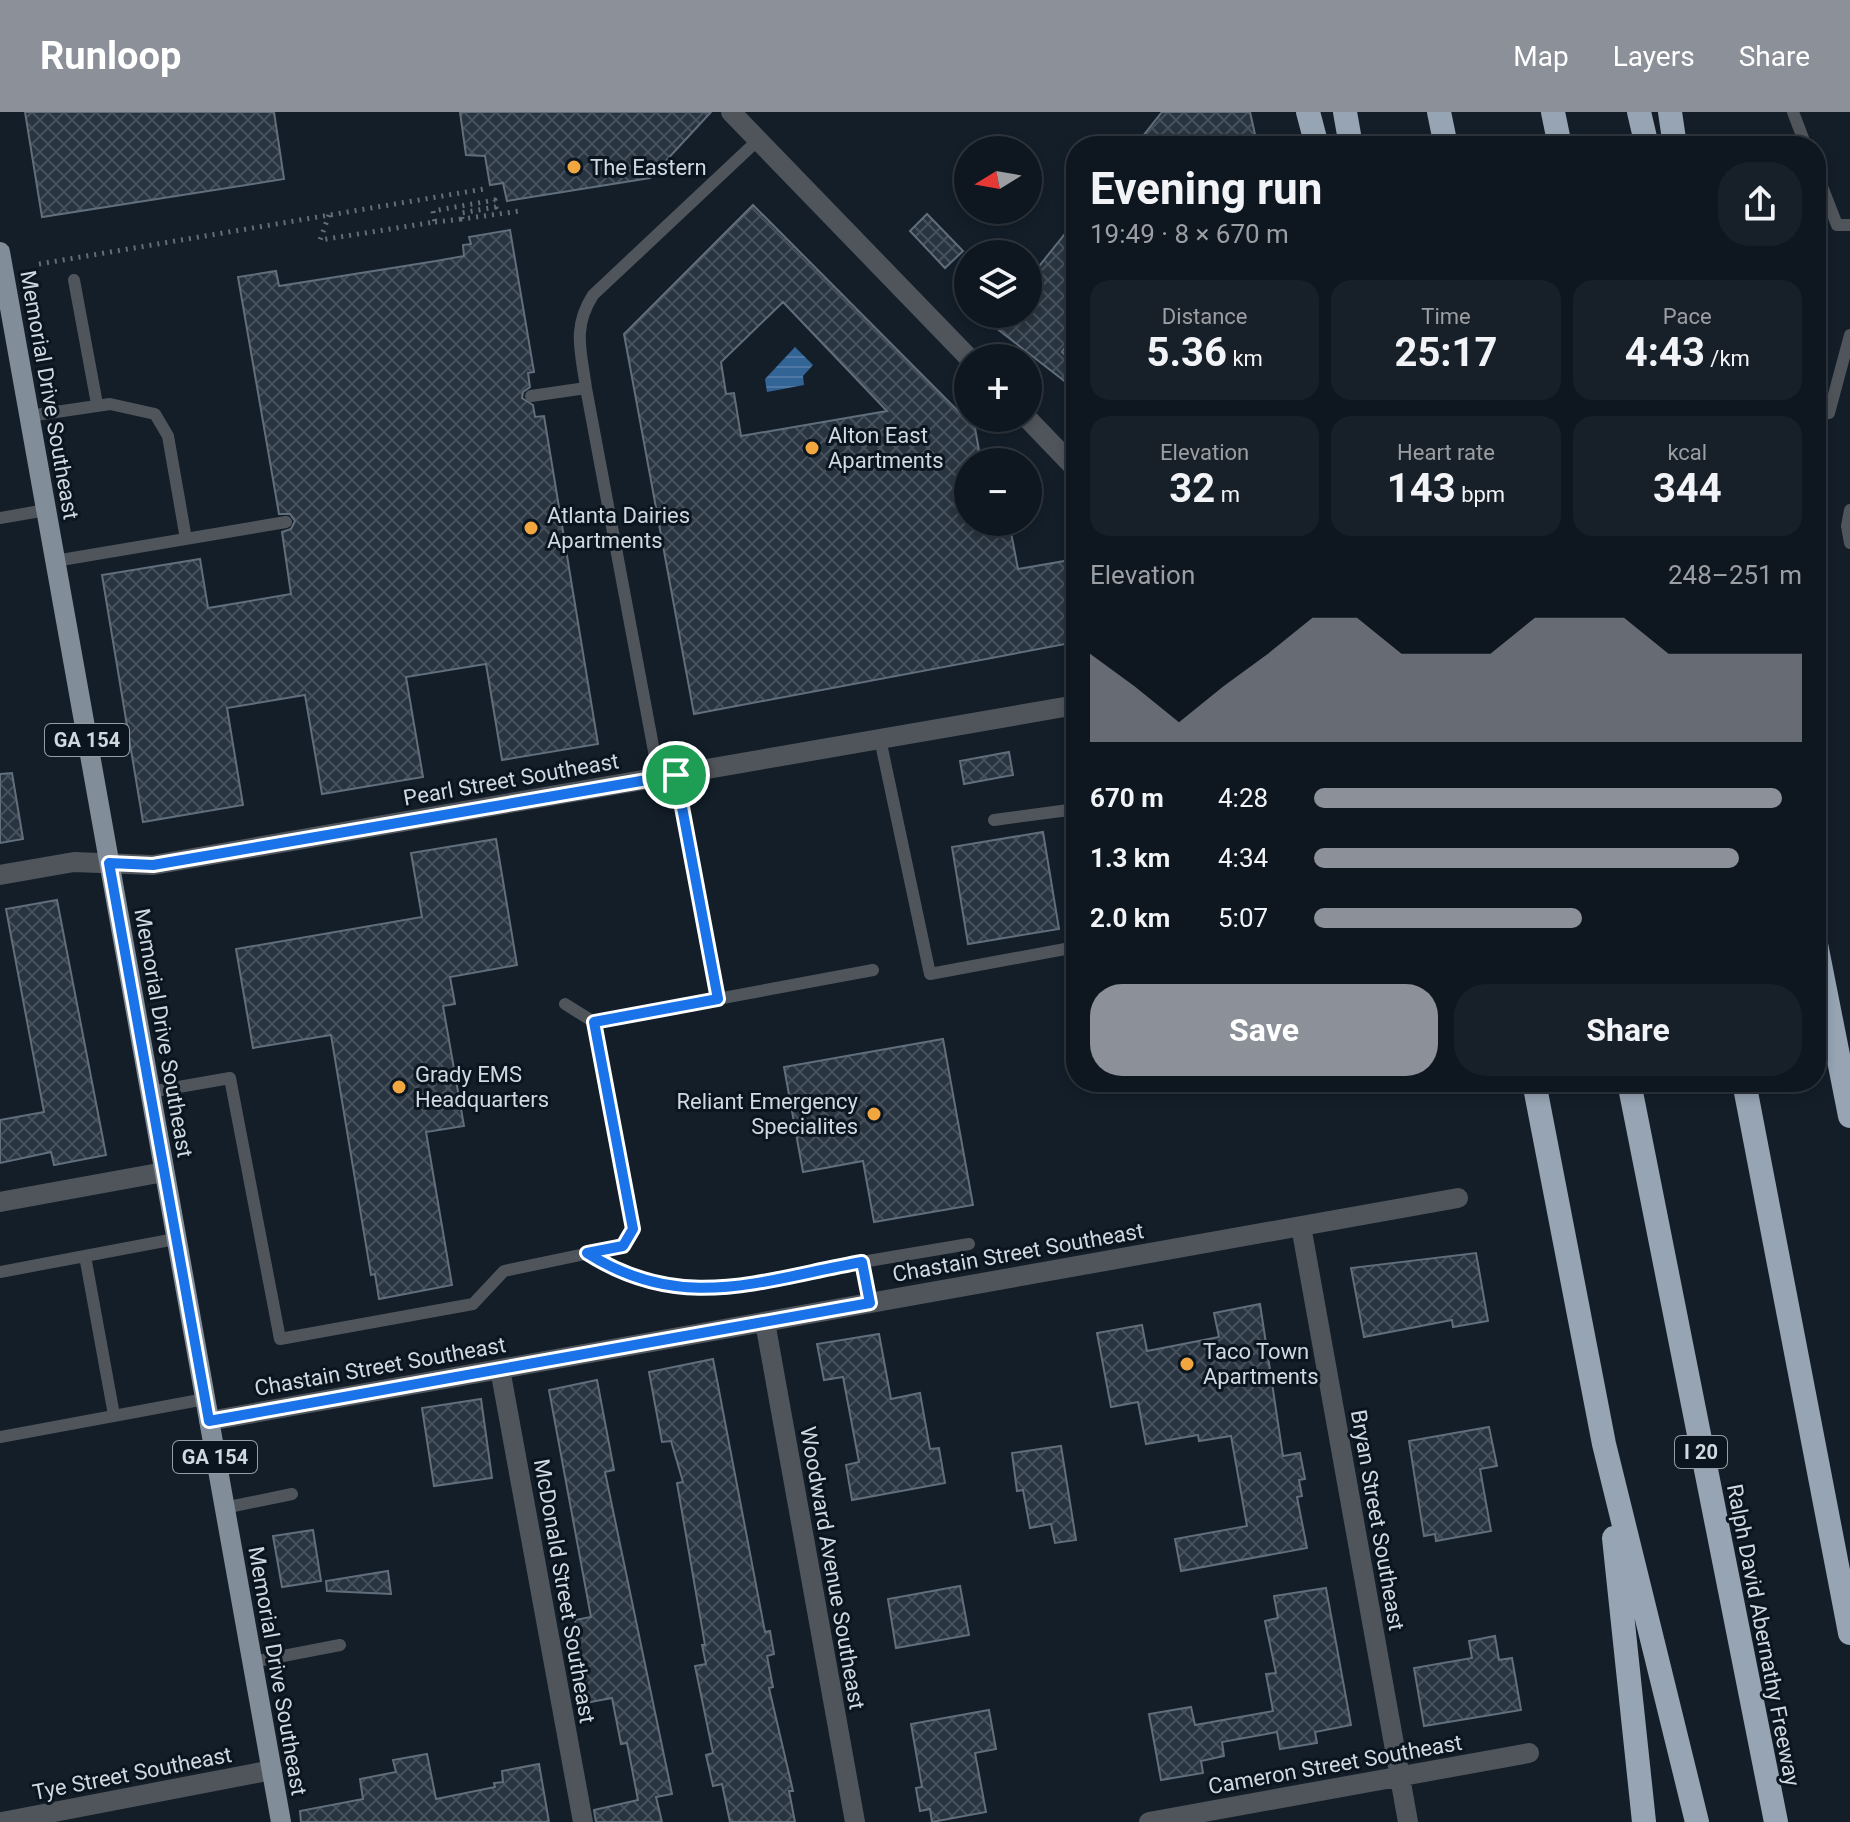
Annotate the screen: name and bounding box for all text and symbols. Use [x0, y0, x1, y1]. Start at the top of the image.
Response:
text: Runloop [40, 34, 181, 78]
text: Map [1513, 40, 1569, 73]
text: Layers [1613, 40, 1695, 73]
text: Share [1739, 40, 1810, 73]
north arrow [954, 136, 1042, 224]
map controls [954, 136, 1042, 536]
place label: The Eastern [590, 155, 707, 180]
marker: The Eastern [565, 158, 583, 176]
button: share [1718, 162, 1802, 246]
text: Evening run [1090, 163, 1322, 215]
text: 19:49 · 8 × 670 m [1090, 219, 1289, 249]
button: layers [954, 240, 1042, 328]
street label: Memorial Drive Southeast [15, 269, 84, 522]
text: Distance [1162, 304, 1247, 329]
text: Time [1421, 304, 1471, 329]
text: Pace [1663, 304, 1712, 329]
text: 5.36 [1146, 329, 1227, 376]
text: 25:17 [1394, 329, 1498, 376]
text: 4:43 [1625, 329, 1705, 376]
button: + [954, 344, 1042, 432]
text: km [1227, 346, 1263, 371]
text: /km [1705, 346, 1750, 371]
place label: Alton East Apartments [828, 423, 944, 473]
marker: Alton East Apartments [803, 439, 821, 457]
text: Elevation [1160, 440, 1249, 465]
text: Heart rate [1397, 440, 1495, 465]
text: kcal [1667, 440, 1707, 465]
button: − [954, 448, 1042, 536]
text: 32 [1169, 465, 1215, 512]
text: 143 [1387, 465, 1456, 512]
text: 344 [1653, 465, 1722, 512]
text: m [1215, 482, 1240, 507]
text: bpm [1456, 482, 1505, 507]
place label: Atlanta Dairies Apartments [547, 503, 690, 553]
marker: Atlanta Dairies Apartments [522, 519, 540, 537]
text: Elevation [1090, 560, 1195, 590]
text: 248–251 m [1668, 560, 1802, 590]
road number: GA 154 [45, 724, 129, 756]
pin [642, 741, 710, 809]
street label: Pearl Street Southeast [401, 748, 621, 811]
icon: arrive [654, 753, 698, 797]
text: 670 m [1090, 783, 1164, 813]
text: 4:28 [1218, 783, 1268, 813]
text: 1.3 km [1090, 843, 1170, 873]
text: 4:34 [1218, 843, 1268, 873]
text: 2.0 km [1090, 903, 1170, 933]
text: 5:07 [1218, 903, 1268, 933]
street label: Memorial Drive Southeast [129, 907, 198, 1160]
button: Save [1090, 984, 1438, 1076]
button: Share [1454, 984, 1802, 1076]
place label: Grady EMS Headquarters [415, 1062, 549, 1112]
marker: Grady EMS Headquarters [390, 1078, 408, 1096]
place label: Reliant Emergency Specialites [677, 1089, 859, 1139]
marker: Reliant Emergency Specialites [865, 1105, 883, 1123]
street label: Chastain Street Southeast [891, 1218, 1146, 1287]
street label: Chastain Street Southeast [253, 1332, 508, 1401]
place label: Taco Town Apartments [1203, 1339, 1319, 1389]
marker: Taco Town Apartments [1178, 1355, 1196, 1373]
street label: Bryan Street Southeast [1346, 1408, 1409, 1633]
street label: Woodward Avenue Southeast [795, 1425, 870, 1712]
road number: I 20 [1675, 1436, 1727, 1468]
road number: GA 154 [173, 1441, 257, 1473]
street label: McDonald Street Southeast [529, 1457, 600, 1725]
street label: Ralph David Abernathy Freeway [1722, 1482, 1805, 1789]
street label: Memorial Drive Southeast [243, 1545, 312, 1798]
street label: Cameron Street Southeast [1206, 1730, 1464, 1799]
street label: Tye Street Southeast [30, 1742, 234, 1805]

